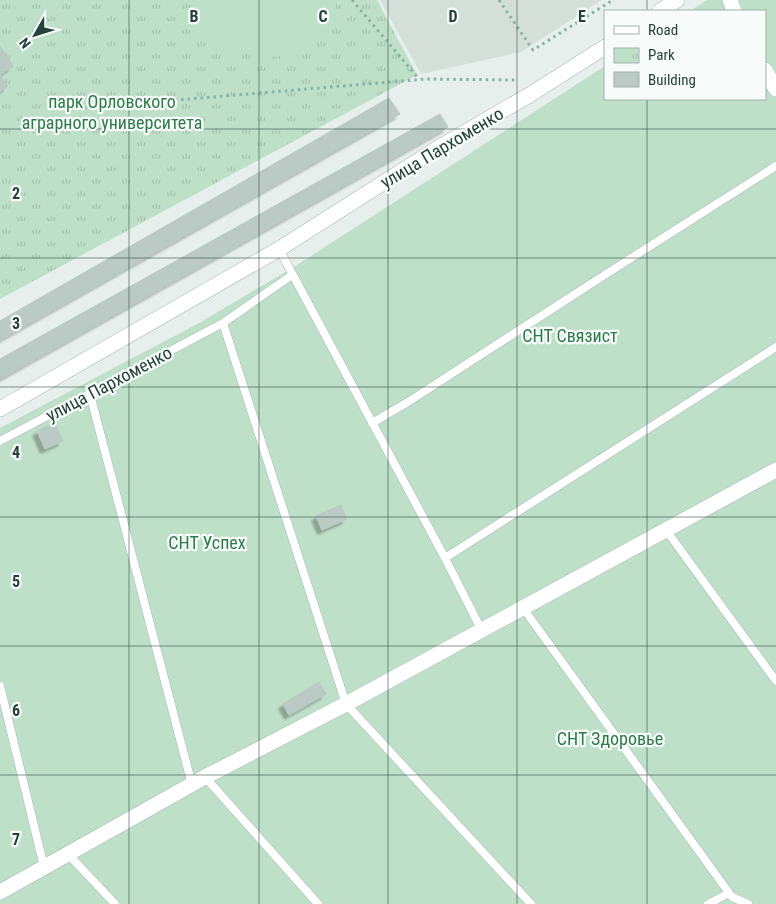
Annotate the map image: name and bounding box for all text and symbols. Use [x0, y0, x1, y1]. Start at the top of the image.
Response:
text: B [190, 7, 199, 26]
text: C [318, 7, 328, 26]
text: D [448, 7, 458, 26]
text: E [578, 7, 586, 26]
north arrow [10, 10, 60, 60]
legend [604, 10, 766, 100]
text: Road [648, 21, 678, 39]
text: N [16, 35, 34, 52]
text: Park [648, 46, 675, 64]
text: Building [648, 71, 696, 89]
park label: парк Орловского аграрного университета [22, 91, 202, 133]
street label: улица Пархоменко [376, 103, 507, 193]
text: 2 [12, 184, 20, 203]
text: 3 [12, 314, 20, 333]
park label: СНТ Связист [522, 325, 618, 346]
street label: улица Пархоменко [42, 341, 175, 426]
text: 4 [12, 443, 20, 462]
park label: СНТ Успех [168, 532, 246, 553]
text: 5 [12, 572, 20, 591]
text: 6 [12, 701, 20, 720]
park label: СНТ Здоровье [557, 728, 663, 749]
text: 7 [12, 830, 20, 849]

